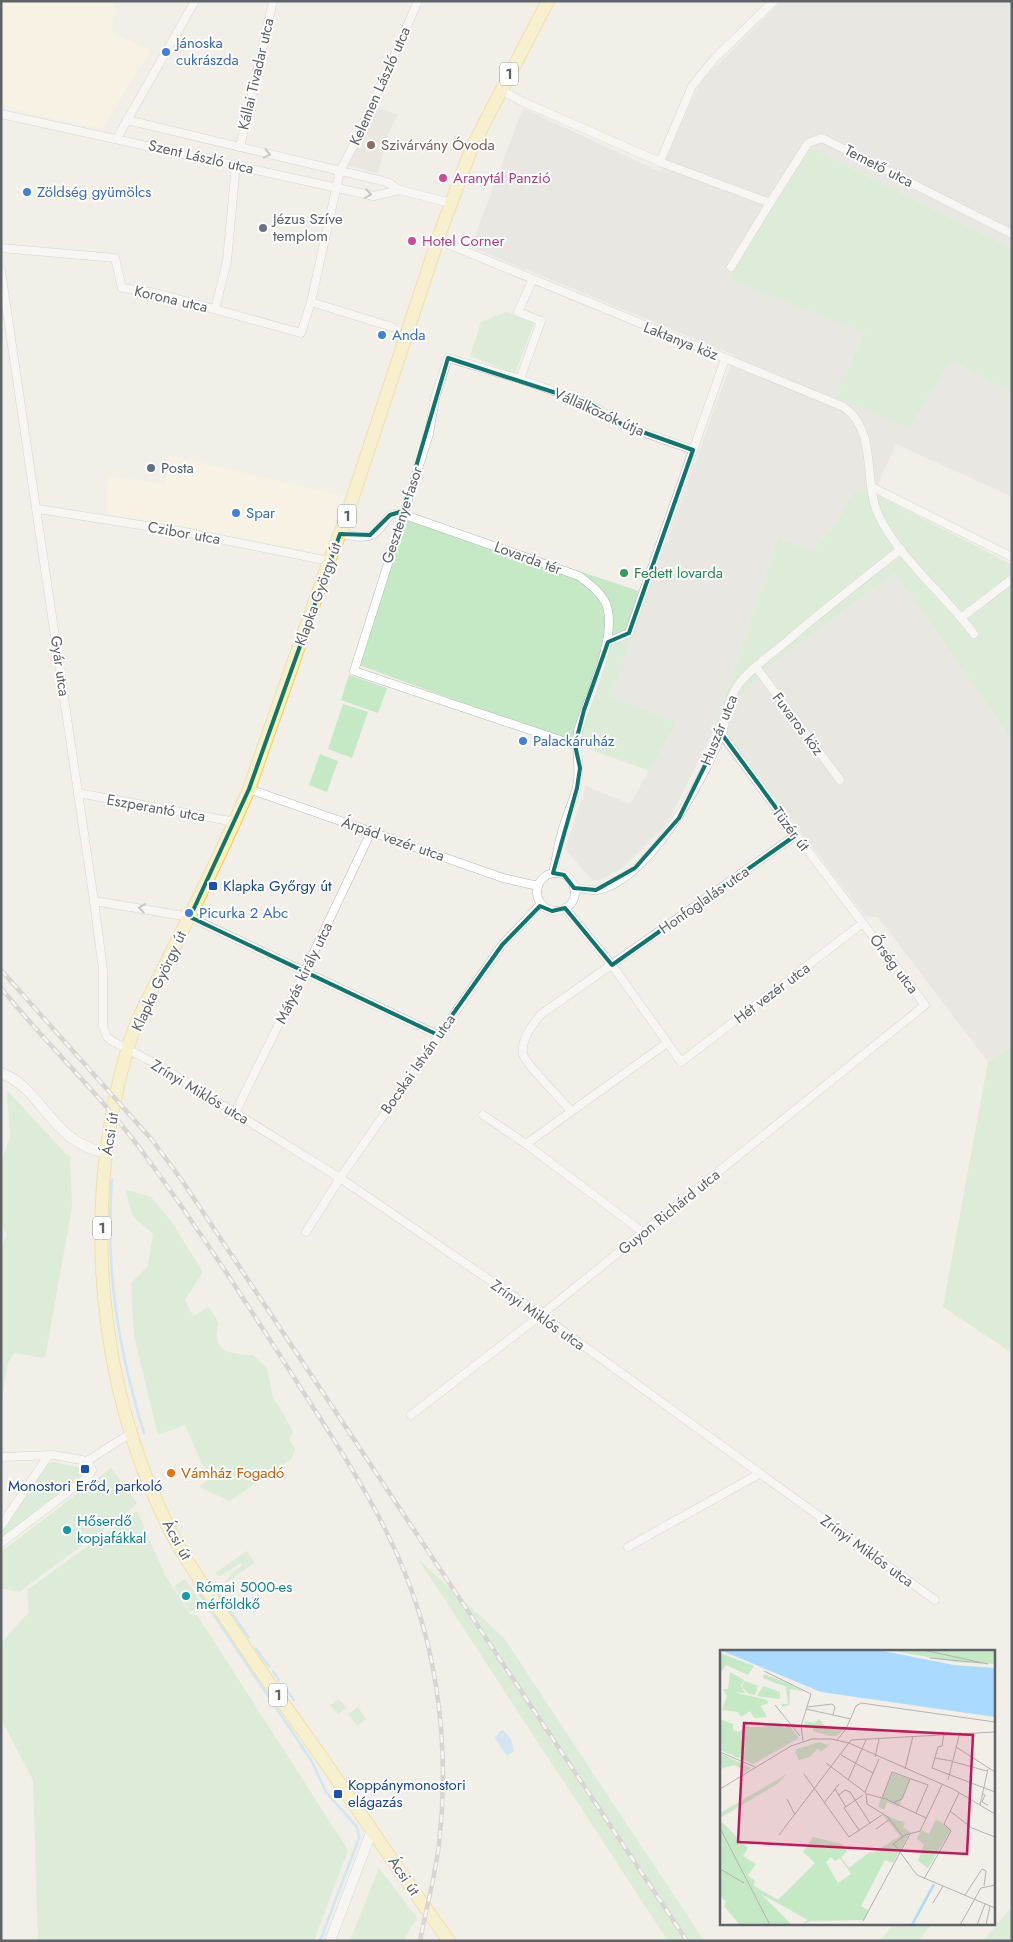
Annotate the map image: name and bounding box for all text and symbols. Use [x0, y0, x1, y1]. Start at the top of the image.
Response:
street label: Kállai Tivadar utca [232, 16, 280, 132]
street label: Kelemen László utca [344, 23, 416, 149]
place label: Jánoska cukrászda [174, 32, 239, 71]
marker: Jánoska cukrászda [160, 46, 172, 58]
road number: 1 [500, 62, 518, 86]
street label: Szent László utca [146, 134, 256, 180]
place label: Szivárvány Óvoda [381, 134, 495, 156]
marker: Szivárvány Óvoda [365, 139, 377, 151]
street label: Temető utca [841, 139, 917, 193]
one-way arrow [262, 148, 271, 159]
place label: Aranytál Panzió [453, 167, 550, 189]
marker: Aranytál Panzió [437, 172, 449, 184]
place label: Zöldség gyümölcs [37, 181, 151, 203]
marker: Zöldség gyümölcs [21, 186, 33, 198]
one-way arrow [365, 188, 373, 199]
place label: Jézus Szíve templom [271, 208, 343, 247]
marker: Jézus Szíve templom [257, 222, 269, 234]
place label: Hotel Corner [422, 230, 505, 252]
marker: Hotel Corner [406, 235, 418, 247]
street label: Korona utca [132, 280, 210, 318]
street label: Laktanya köz [640, 316, 722, 366]
place label: Anda [392, 324, 426, 346]
marker: Anda [376, 329, 388, 341]
street label: Vállalkozók útja [550, 382, 648, 442]
place label: Posta [161, 457, 194, 479]
marker: Posta [145, 462, 157, 474]
street label: Gesztenye fasor [376, 463, 428, 566]
place label: Spar [246, 502, 276, 524]
road number: 1 [338, 504, 356, 528]
marker: Spar [230, 507, 242, 519]
street label: Czibor utca [146, 516, 222, 550]
street label: Lovarda tér [491, 536, 566, 581]
street label: Klapka György út [289, 539, 347, 649]
place label: Fedett lovarda [634, 562, 723, 584]
marker: Fedett lovarda [618, 567, 630, 579]
street label: Gyár utca [45, 634, 75, 698]
street label: Fuvaros köz [767, 688, 829, 760]
street label: Huszár utca [695, 691, 743, 769]
place label: Palackáruház [533, 730, 615, 752]
marker: Palackáruház [517, 735, 529, 747]
street label: Eszperantó utca [105, 788, 207, 828]
street label: Tüzér út [767, 802, 815, 856]
street label: Árpád vezér utca [339, 811, 447, 867]
street label: Honfoglalás utca [654, 861, 754, 939]
place label: Klapka Győrgy út [223, 875, 332, 897]
marker: Klapka Győrgy út [207, 880, 219, 892]
place label: Picurka 2 Abc [199, 902, 288, 924]
one-way arrow [137, 903, 145, 914]
marker: Picurka 2 Abc [183, 907, 195, 919]
street label: Mátyás király utca [270, 918, 338, 1028]
street label: Klapka György út [126, 927, 192, 1035]
street label: Őrség utca [864, 930, 924, 998]
street label: Hét vezér utca [729, 957, 815, 1029]
street label: Bocskai István utca [375, 1010, 461, 1118]
street label: Zrínyi Miklós utca [147, 1054, 253, 1130]
street label: Ácsi út [96, 1111, 124, 1157]
street label: Guyon Richárd utca [613, 1164, 725, 1260]
road number: 1 [93, 1216, 111, 1240]
street label: Zrínyi Miklós utca [486, 1274, 590, 1356]
place label: Vámház Fogadó [181, 1462, 284, 1484]
marker: Monostori Erőd, parkoló [79, 1463, 91, 1475]
marker: Vámház Fogadó [165, 1467, 177, 1479]
place label: Monostori Erőd, parkoló [8, 1475, 162, 1497]
place label: Hőserdő kopjafákkal [77, 1510, 147, 1549]
street label: Zrínyi Miklós utca [816, 1510, 918, 1592]
street label: Ácsi út [157, 1516, 197, 1564]
marker: Hőserdő kopjafákkal [61, 1524, 73, 1536]
place label: Római 5000-es mérföldkő [196, 1576, 292, 1615]
marker: Római 5000-es mérföldkő [180, 1590, 192, 1602]
inset map [720, 1650, 996, 1924]
road number: 1 [269, 1684, 287, 1706]
place label: Koppánymonostori elágazás [348, 1774, 466, 1813]
marker: Koppánymonostori elágazás [332, 1788, 344, 1800]
street label: Ácsi út [383, 1852, 425, 1900]

